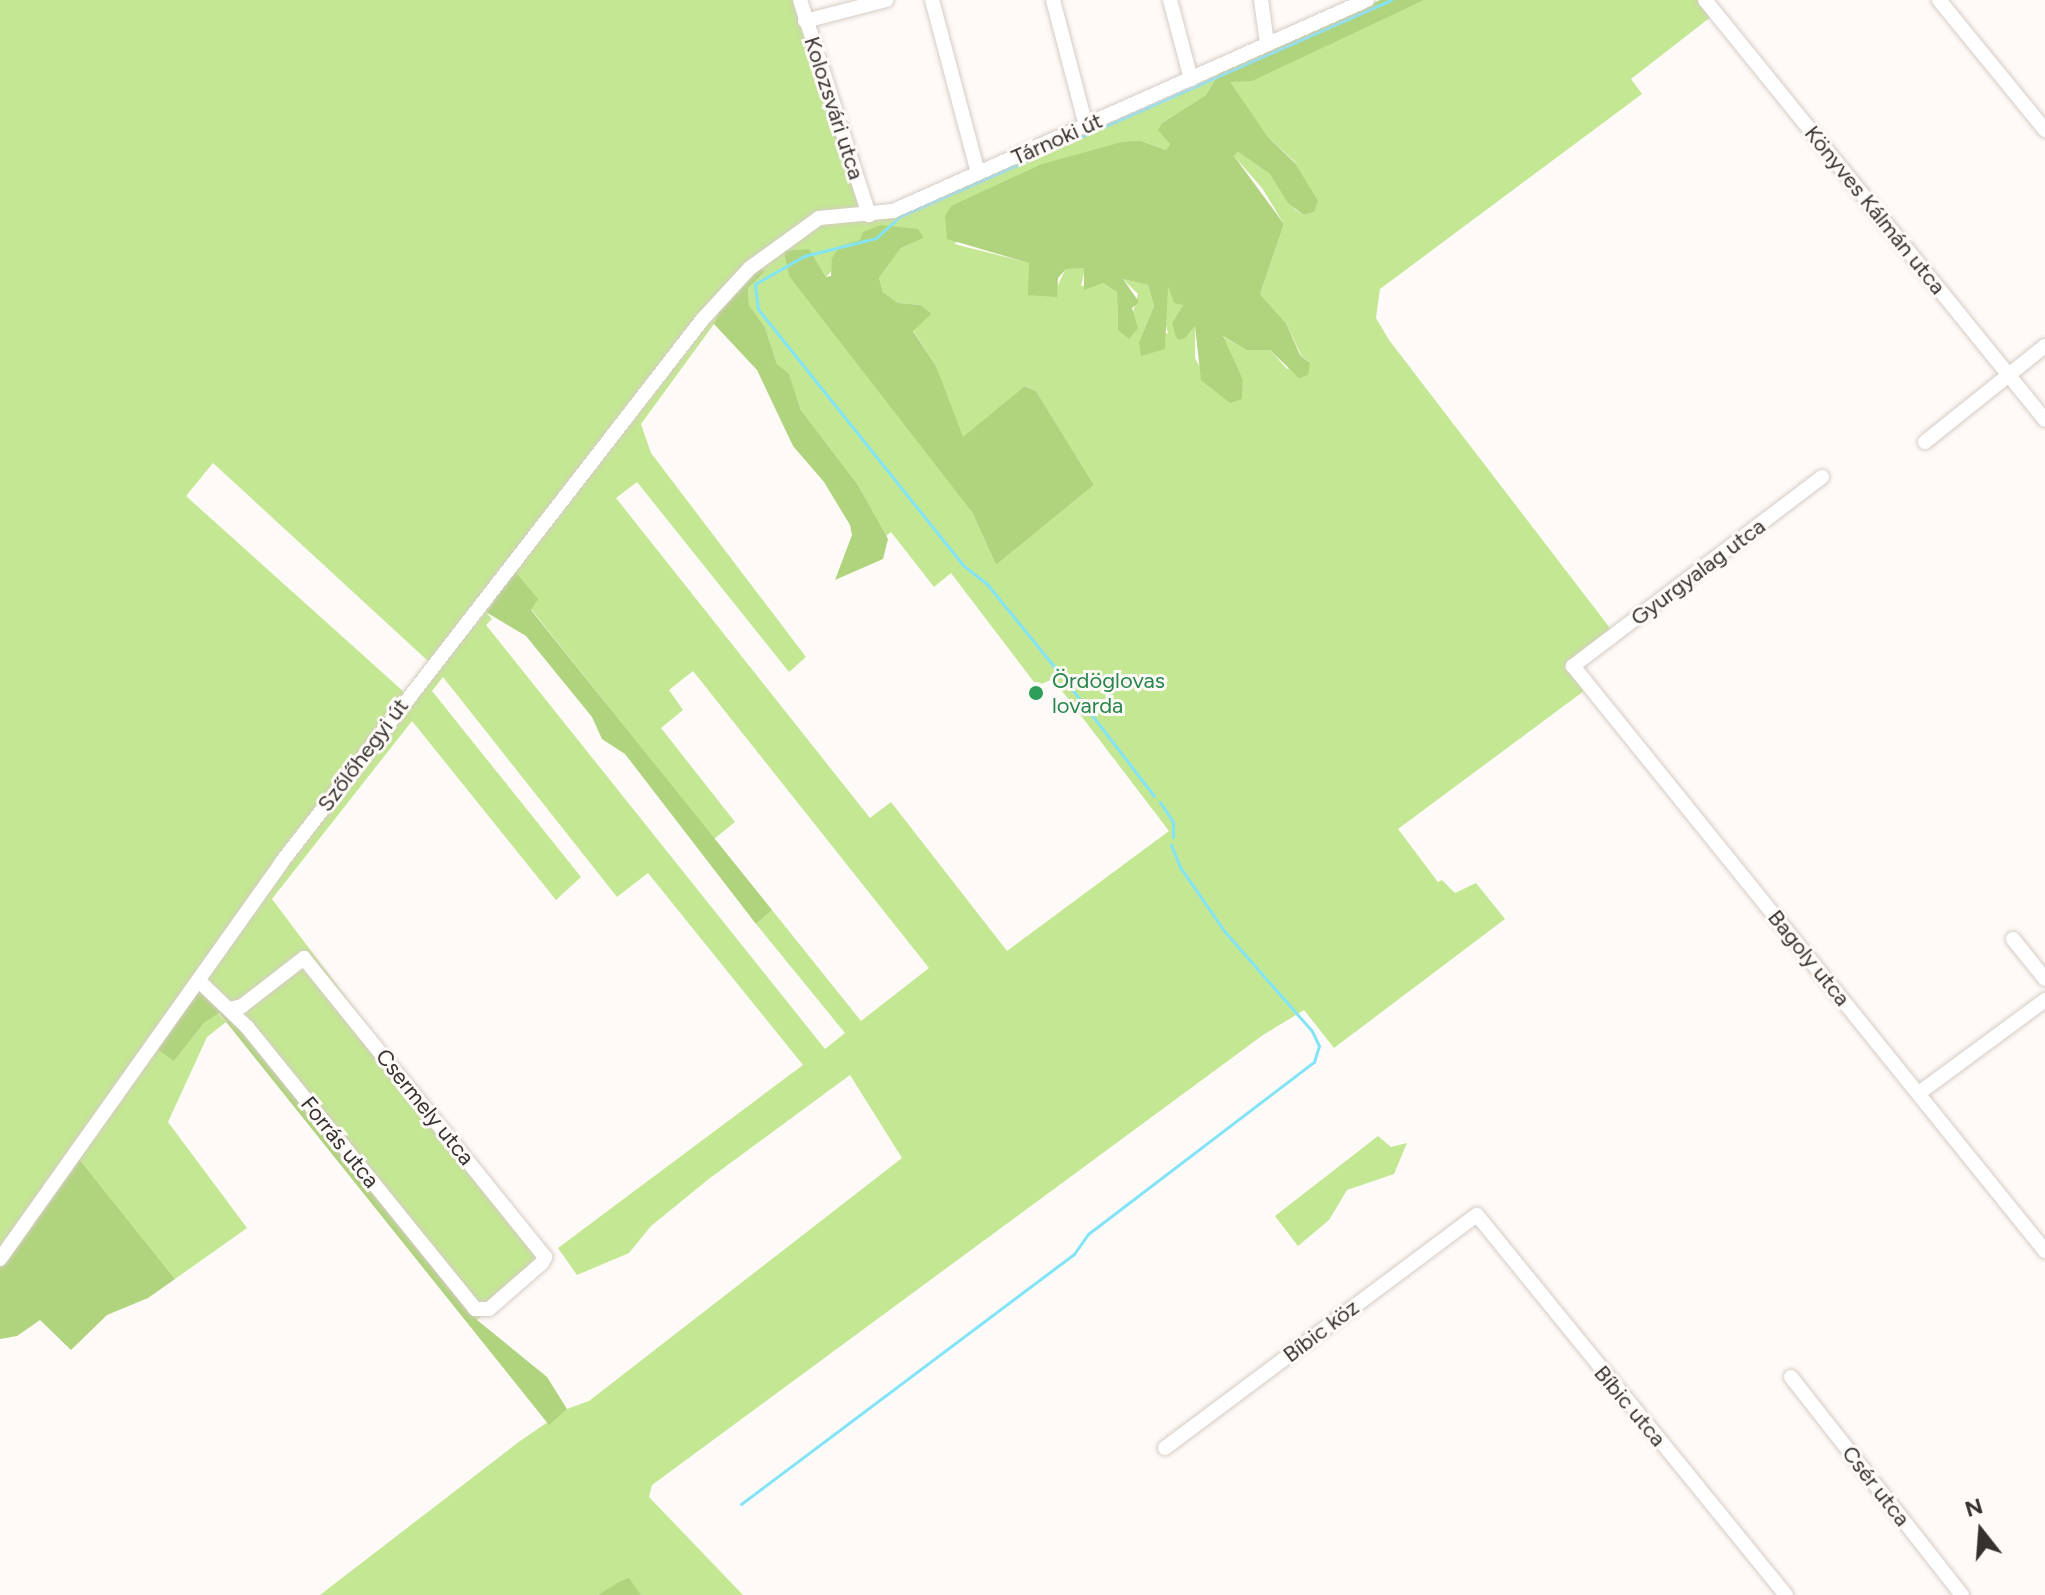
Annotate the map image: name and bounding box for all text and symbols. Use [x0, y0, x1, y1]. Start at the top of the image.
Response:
street label: Kolozsvári utca [798, 33, 870, 183]
street label: Tárnoki út [1008, 107, 1106, 171]
street label: Könyves Kálmán utca [1799, 120, 1951, 300]
street label: Gyurgyalag utca [1626, 513, 1770, 631]
place label: Ördöglovas lovarda [1052, 667, 1165, 718]
marker: Ördöglovas lovarda [1027, 684, 1045, 702]
street label: Szőlőhegyi út [312, 693, 414, 817]
street label: Bagoly utca [1762, 905, 1856, 1011]
street label: Csermely utca [370, 1044, 480, 1170]
street label: Forrás utca [295, 1091, 385, 1193]
street label: Bíbic köz [1278, 1294, 1364, 1368]
street label: Bíbic utca [1589, 1360, 1671, 1452]
street label: Csér utca [1836, 1441, 1916, 1531]
north arrow [1941, 1491, 2021, 1571]
text: N [1962, 1492, 1986, 1523]

